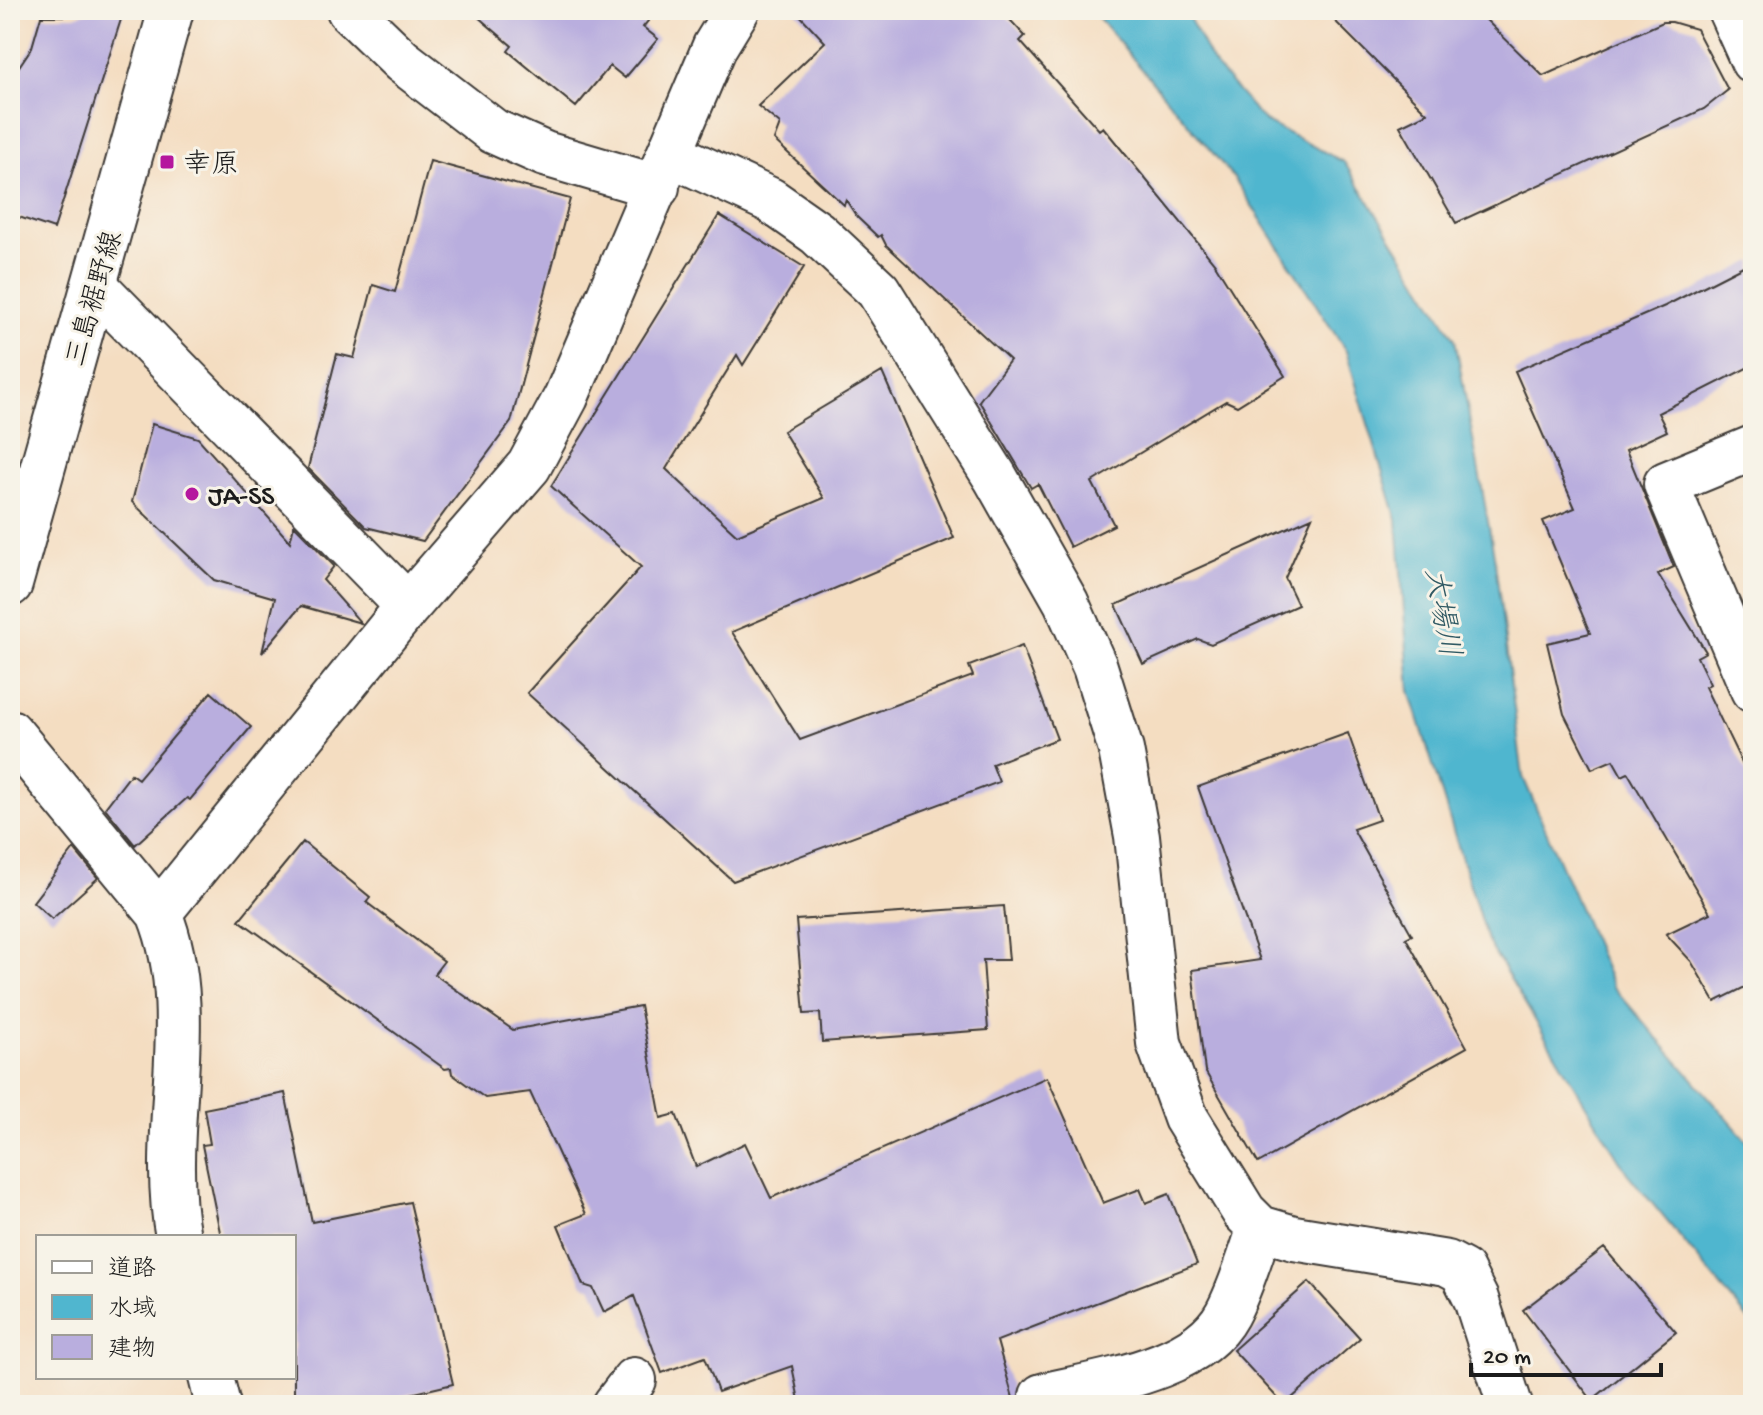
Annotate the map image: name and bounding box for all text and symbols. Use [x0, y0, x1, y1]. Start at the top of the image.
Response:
place label: 幸原 [183, 149, 239, 183]
marker: 幸原 [158, 153, 176, 171]
street label: 三島裾野線 [60, 227, 131, 371]
place label: JA-SS [208, 482, 274, 515]
marker: JA-SS [183, 485, 201, 503]
water label: 大場川 [1415, 565, 1466, 660]
legend [36, 1235, 296, 1379]
text: 道路 [108, 1255, 156, 1285]
text: 水域 [108, 1295, 156, 1325]
scale bar [1471, 1327, 1661, 1377]
text: 建物 [108, 1335, 156, 1365]
text: 20 m [1483, 1344, 1531, 1373]

